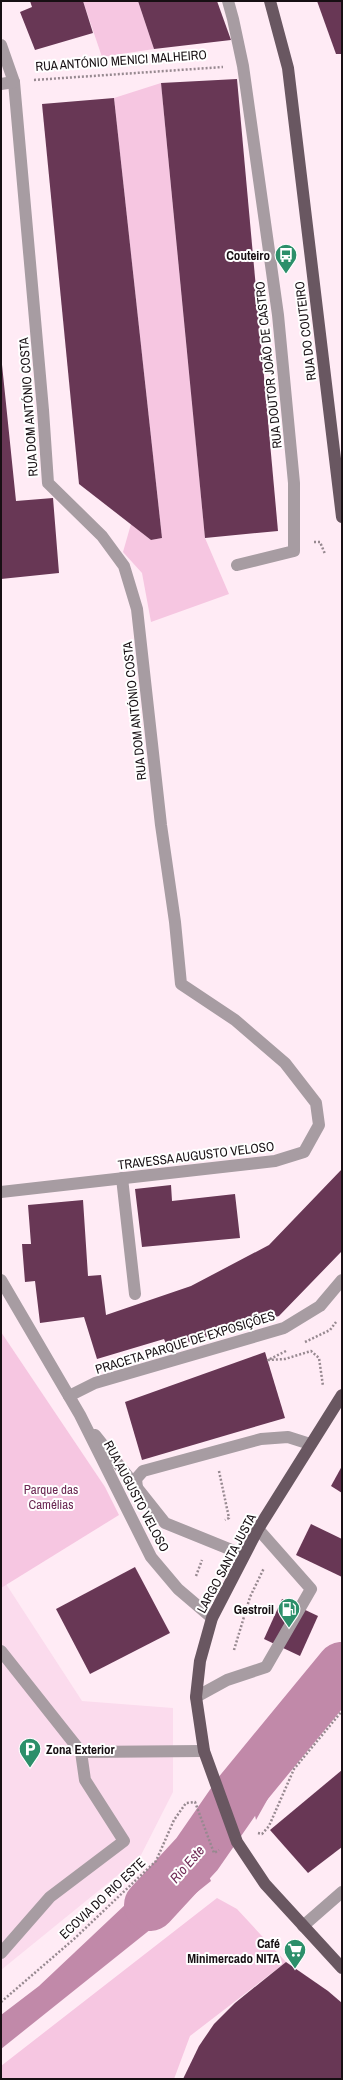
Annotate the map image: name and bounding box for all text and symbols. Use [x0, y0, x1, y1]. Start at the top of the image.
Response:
street label: RUA ANTÓNIO MENICI MALHEIRO [35, 46, 207, 75]
bus stop icon: Couteiro [273, 242, 299, 275]
place label: Couteiro [226, 247, 270, 264]
street label: RUA DOUTOR JOÃO DE CASTRO [251, 280, 286, 449]
street label: RUA DO COUTEIRO [291, 280, 320, 382]
street label: RUA DOM ANTÓNIO COSTA [15, 336, 42, 477]
street label: RUA DOM ANTÓNIO COSTA [119, 640, 150, 781]
street label: TRAVESSA AUGUSTO VELOSO [117, 1137, 275, 1174]
street label: PRACETA PARQUE DE EXPOSIÇÕES [93, 1307, 277, 1378]
street label: RUA AUGUSTO VELOSO [100, 1438, 173, 1555]
park label: Parque das Camélias [24, 1481, 78, 1513]
street label: LARGO SANTA JUSTA [193, 1510, 260, 1616]
fuel station icon: Gestroil [276, 1596, 302, 1629]
place label: Gestroil [234, 1601, 274, 1618]
parking icon: Zona Exterior [17, 1736, 43, 1769]
place label: Zona Exterior [46, 1741, 116, 1758]
water label: Rio Este [166, 1841, 208, 1887]
street label: ECOVIA DO RIO ESTE [56, 1854, 149, 1943]
place label: Café Minimercado NITA [187, 1935, 280, 1967]
supermarket icon: Café Minimercado NITA [282, 1937, 308, 1970]

